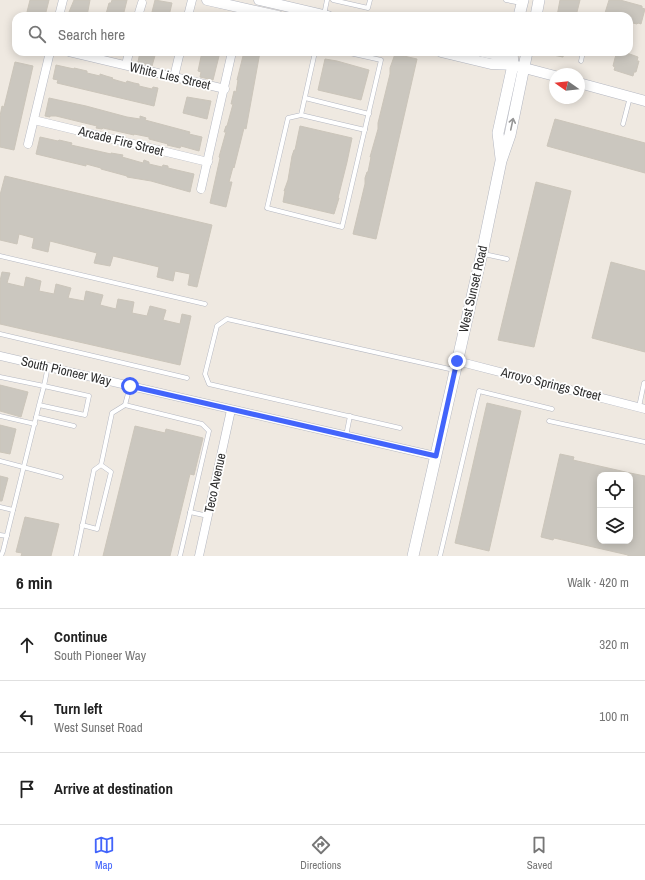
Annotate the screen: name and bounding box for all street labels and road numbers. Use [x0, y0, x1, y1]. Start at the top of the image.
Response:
street label: White Lies Street [128, 58, 212, 94]
street label: Arcade Fire Street [76, 122, 165, 160]
street label: West Sunset Road [455, 244, 491, 334]
street label: South Pioneer Way [19, 352, 113, 390]
street label: Arroyo Springs Street [498, 363, 603, 405]
street label: Teco Avenue [200, 451, 230, 515]

